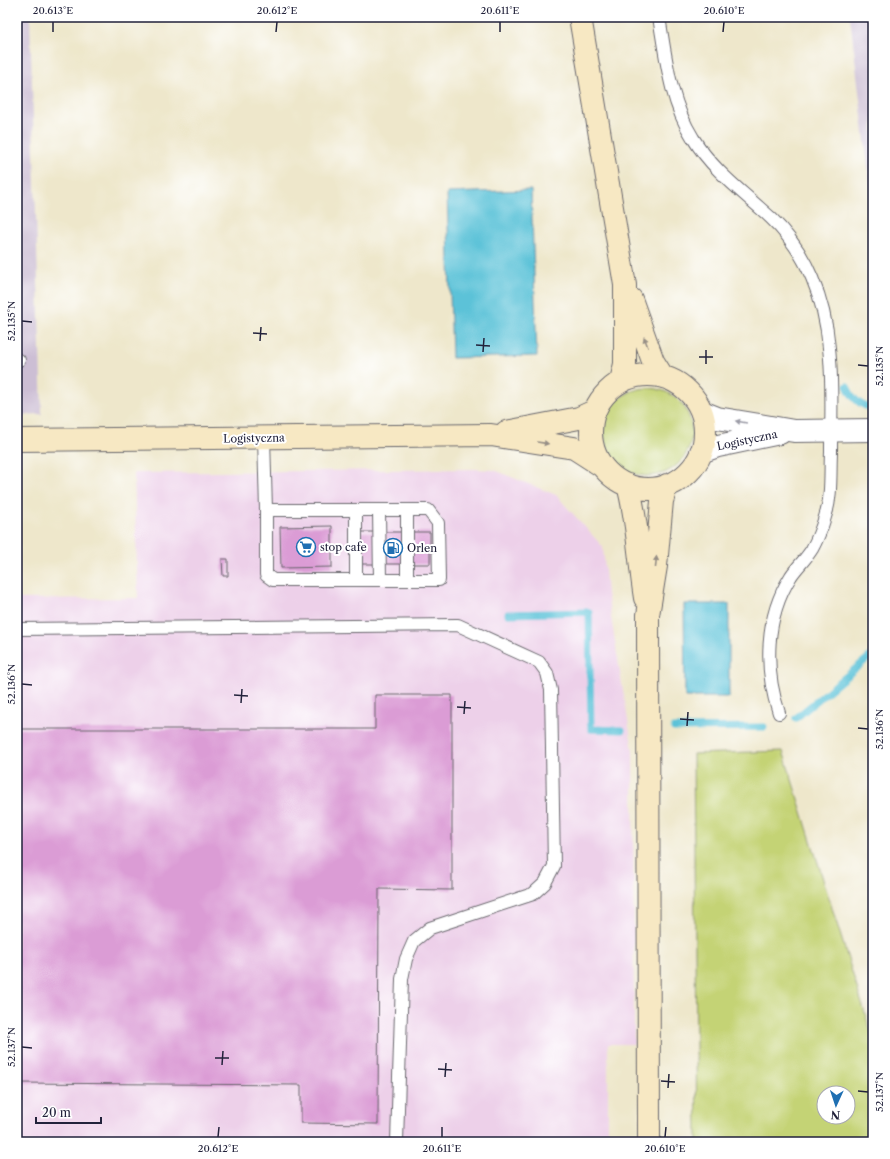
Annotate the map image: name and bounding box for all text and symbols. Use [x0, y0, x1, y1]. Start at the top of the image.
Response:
text: 20.613°E [33, 4, 73, 17]
text: 20.612°E [257, 4, 297, 17]
text: 20.611°E [481, 4, 520, 17]
text: 20.610°E [703, 4, 745, 17]
text: 52.135°N [5, 301, 18, 341]
one-way arrow [642, 335, 648, 347]
text: 52.135°N [873, 346, 886, 386]
one-way arrow [735, 419, 748, 425]
street label: Logistyczna [715, 427, 779, 453]
street label: Logistyczna [223, 430, 285, 446]
one-way arrow [537, 440, 549, 446]
supermarket icon: stop cafe [295, 536, 317, 558]
fuel station icon: Orlen [382, 537, 404, 559]
place label: stop cafe [320, 540, 367, 554]
place label: Orlen [407, 541, 437, 555]
one-way arrow [652, 556, 659, 568]
text: 52.136°N [5, 664, 18, 704]
text: 52.136°N [873, 709, 886, 749]
text: 52.137°N [5, 1027, 18, 1067]
text: 52.137°N [873, 1072, 886, 1112]
north arrow [816, 1085, 856, 1125]
scale bar [36, 1099, 101, 1125]
text: 20 m [42, 1105, 71, 1120]
text: N [830, 1108, 841, 1122]
text: 20.612°E [198, 1142, 238, 1155]
text: 20.611°E [423, 1142, 462, 1155]
text: 20.610°E [644, 1142, 686, 1155]

